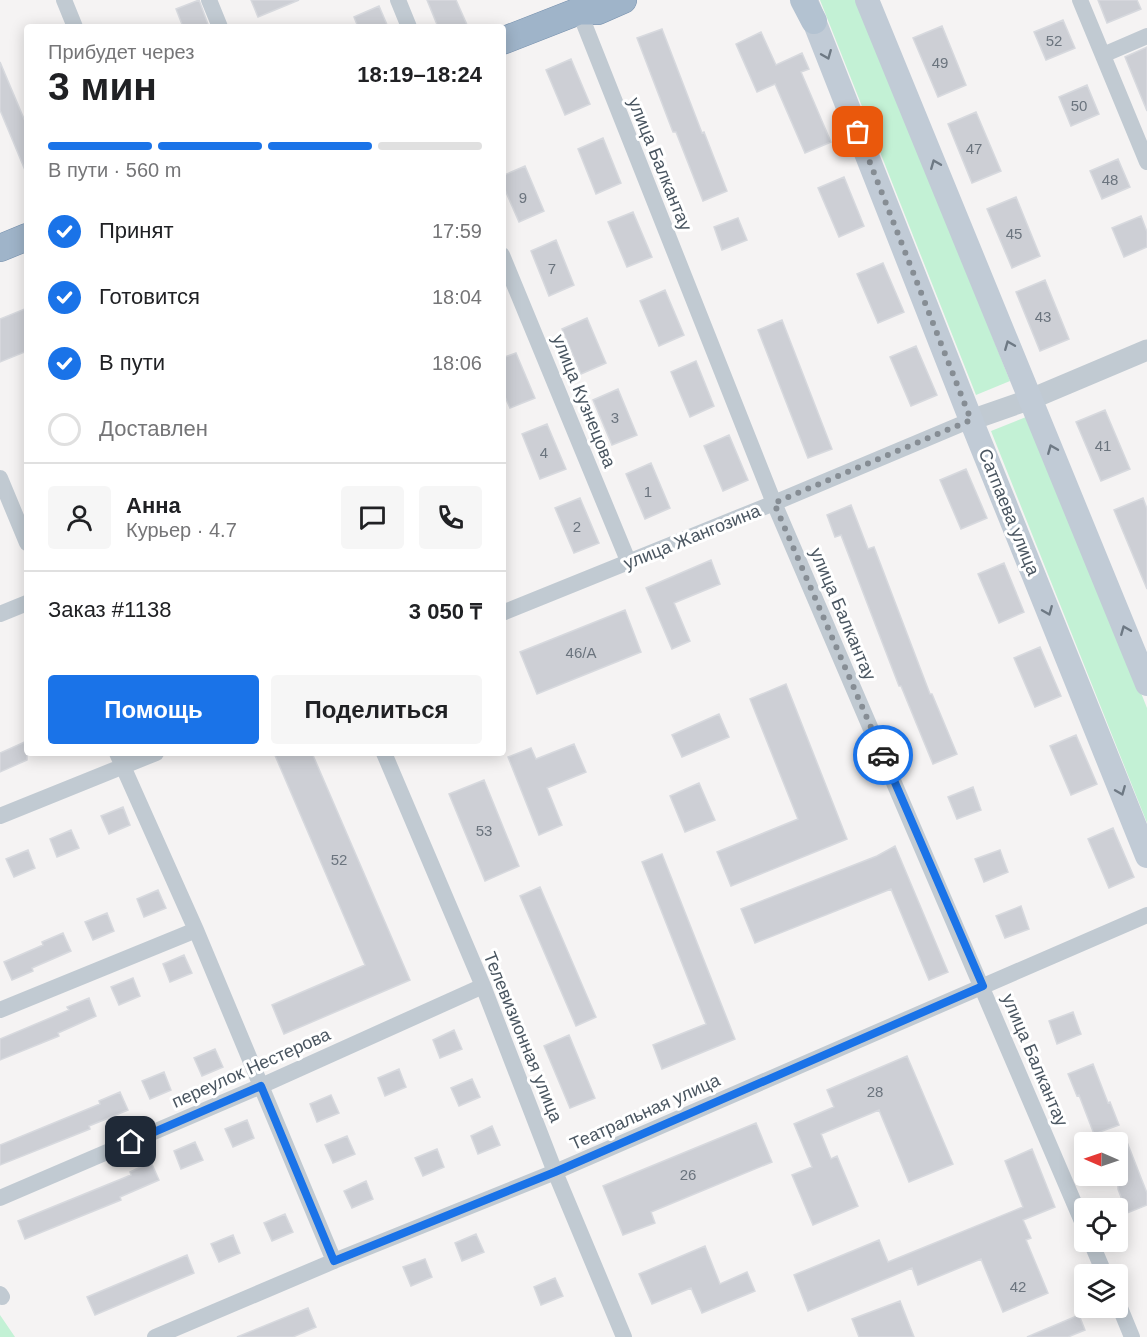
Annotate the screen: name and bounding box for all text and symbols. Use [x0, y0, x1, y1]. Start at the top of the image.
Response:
house number: 52 [1046, 32, 1062, 49]
text: Прибудет через [48, 41, 194, 63]
one-way arrow [820, 49, 833, 59]
house number: 49 [932, 54, 948, 71]
text: 18:19–18:24 [357, 62, 482, 87]
text: 3 мин [48, 65, 157, 108]
street label: улица Балкантау [624, 94, 696, 234]
house number: 50 [1071, 97, 1087, 114]
pin [832, 106, 883, 157]
icon: bag [841, 115, 874, 148]
house number: 47 [966, 140, 982, 157]
text: В пути · 560 m [48, 159, 181, 181]
one-way arrow [930, 160, 942, 171]
house number: 48 [1102, 171, 1118, 188]
house number: 9 [519, 189, 527, 206]
icon: check [48, 215, 81, 248]
text: Принят [99, 218, 173, 243]
text: 17:59 [432, 220, 482, 242]
house number: 45 [1006, 225, 1022, 242]
house number: 7 [548, 260, 556, 277]
icon: check [48, 281, 81, 314]
text: Готовится [99, 284, 200, 309]
text: 18:04 [432, 286, 482, 308]
house number: 43 [1035, 308, 1051, 325]
street label: улица Кузнецова [548, 332, 620, 471]
one-way arrow [1004, 340, 1016, 351]
icon: check [48, 347, 81, 380]
text: В пути [99, 350, 165, 375]
text: 18:06 [432, 352, 482, 374]
house number: 3 [611, 409, 619, 426]
text: Доставлен [99, 416, 208, 441]
house number: 41 [1095, 437, 1111, 454]
house number: 4 [540, 444, 548, 461]
one-way arrow [1047, 445, 1059, 456]
street label: Сатпаева улица [975, 446, 1044, 579]
house number: 1 [644, 483, 652, 500]
button: person [48, 486, 111, 549]
button: chat [341, 486, 404, 549]
button: phone [419, 486, 482, 549]
text: Анна [126, 493, 181, 518]
street label: улица Жангозина [621, 500, 764, 574]
house number: 2 [573, 518, 581, 535]
text: Курьер · 4.7 [126, 519, 237, 541]
street label: улица Балкантау [806, 545, 880, 683]
text: Заказ #1138 [48, 597, 171, 622]
text: 3 050 ₸ [409, 599, 482, 624]
one-way arrow [1041, 604, 1053, 615]
one-way arrow [1120, 625, 1132, 636]
house number: 46/А [566, 644, 596, 661]
button: Помощь [48, 675, 259, 744]
button: Поделиться [271, 675, 482, 744]
courier [853, 725, 913, 785]
icon: car [867, 739, 900, 772]
one-way arrow [1114, 785, 1126, 796]
house number: 53 [476, 822, 492, 839]
house number: 52 [331, 851, 347, 868]
street label: Телевизионная улица [480, 949, 567, 1126]
street label: улица Балкантау [998, 991, 1072, 1129]
street label: переулок Нестерова [169, 1024, 334, 1112]
street label: Театральная улица [567, 1070, 724, 1154]
house number: 28 [867, 1083, 883, 1100]
pin [105, 1116, 156, 1167]
icon: home [114, 1125, 147, 1158]
north arrow [1074, 1132, 1128, 1186]
map controls [1074, 1132, 1128, 1318]
house number: 26 [680, 1166, 696, 1183]
button: locate [1074, 1198, 1128, 1252]
button: layers [1074, 1264, 1128, 1318]
house number: 42 [1010, 1278, 1026, 1295]

